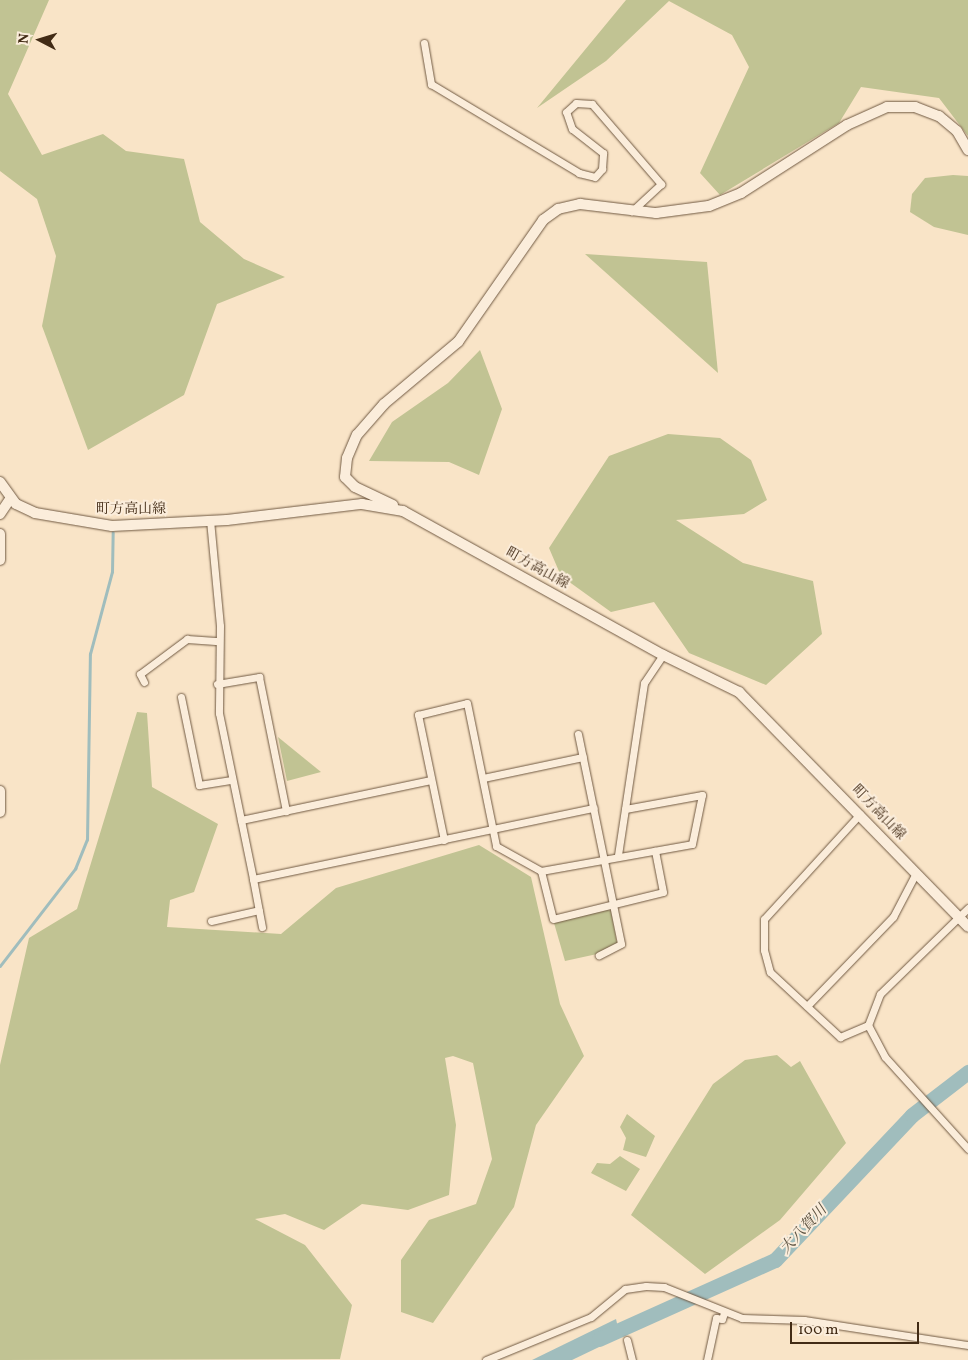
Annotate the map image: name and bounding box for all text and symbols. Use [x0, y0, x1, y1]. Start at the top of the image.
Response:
north arrow [15, 15, 65, 65]
text: N [15, 33, 34, 45]
street label: 町方高山線 [96, 502, 166, 518]
street label: 町方高山線 [502, 545, 572, 593]
street label: 町方高山線 [848, 782, 908, 844]
water label: 大八賀川 [777, 1202, 831, 1258]
scale bar [793, 1312, 922, 1344]
text: 100 m [798, 1320, 838, 1341]

